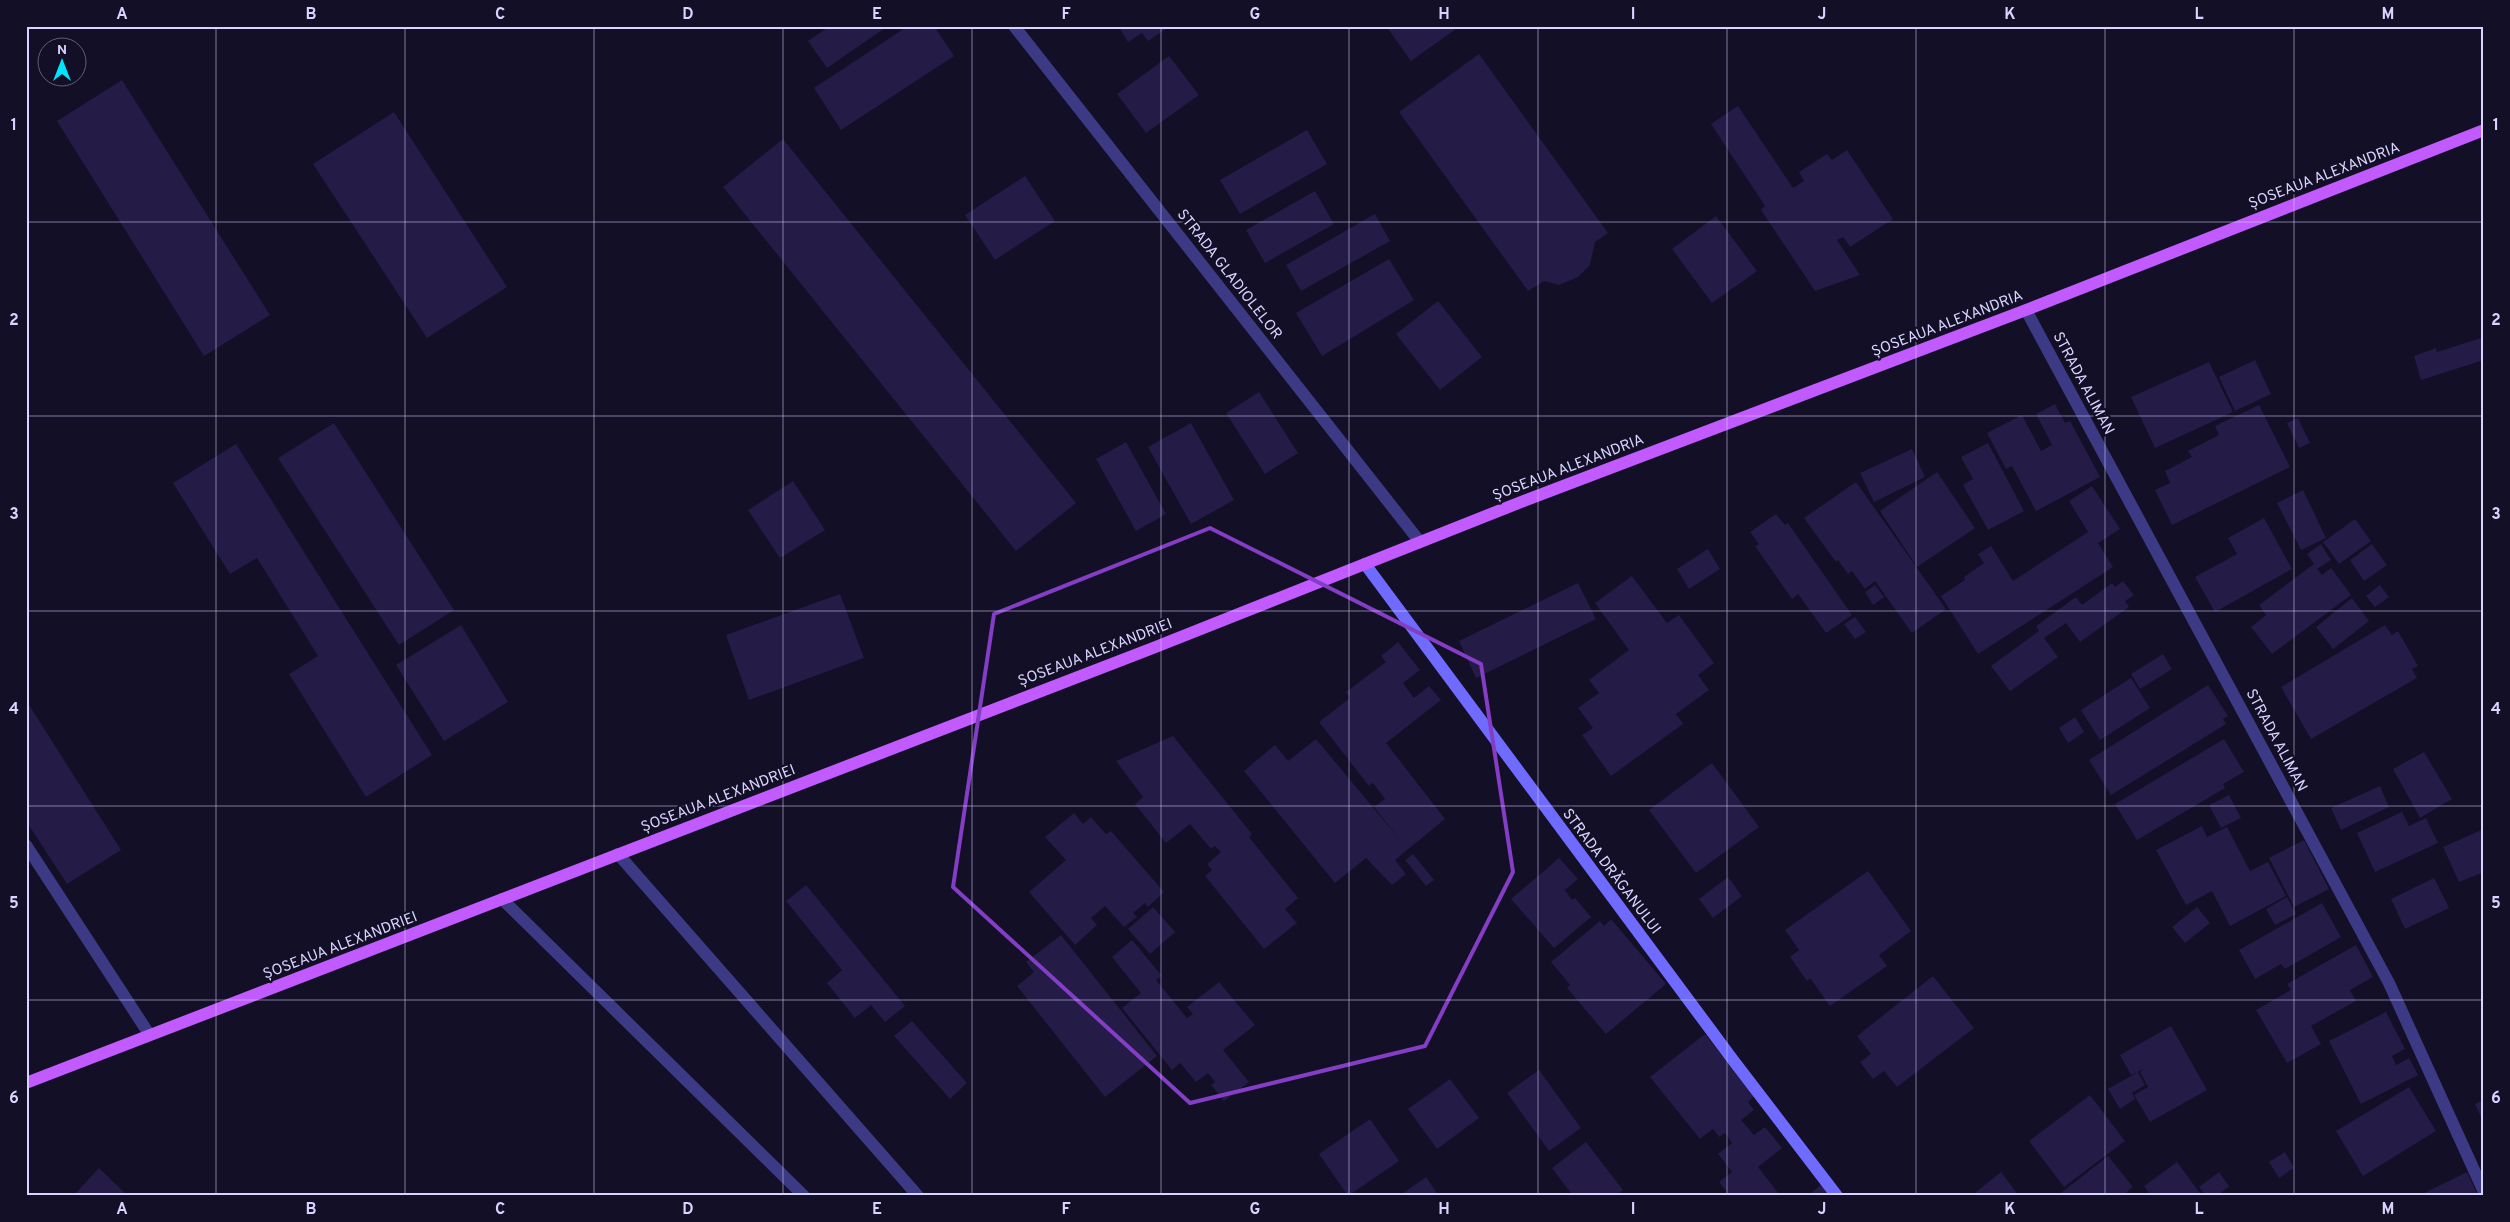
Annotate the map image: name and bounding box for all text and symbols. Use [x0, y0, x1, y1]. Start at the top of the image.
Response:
text: A [116, 5, 128, 25]
text: B [305, 5, 317, 25]
text: C [495, 5, 505, 25]
text: D [682, 5, 694, 25]
text: E [872, 5, 882, 25]
text: F [1061, 5, 1071, 25]
text: G [1250, 5, 1260, 25]
text: H [1438, 5, 1450, 25]
text: I [1631, 5, 1635, 25]
text: J [1818, 5, 1826, 25]
text: K [2004, 5, 2016, 25]
text: L [2194, 5, 2204, 25]
text: M [2382, 5, 2394, 25]
north arrow [38, 38, 88, 88]
text: N [57, 42, 67, 59]
text: 1 [11, 116, 17, 136]
text: 1 [2493, 116, 2499, 136]
street label: ȘOSEAUA ALEXANDRIA [2246, 139, 2403, 214]
street label: STRADA GLADIOLELOR [1172, 206, 1286, 344]
street label: ȘOSEAUA ALEXANDRIA [1869, 287, 2026, 362]
text: 2 [9, 311, 19, 331]
text: 2 [2491, 311, 2501, 331]
street label: STRADA ALIMAN [2048, 329, 2118, 438]
street label: ȘOSEAUA ALEXANDRIA [1490, 431, 1647, 506]
text: 3 [9, 505, 19, 525]
text: 3 [2491, 505, 2501, 525]
street label: ȘOSEAUA ALEXANDRIEI [1016, 615, 1175, 692]
street label: STRADA ALIMAN [2241, 686, 2311, 795]
text: 4 [9, 700, 19, 720]
text: 4 [2491, 700, 2501, 720]
street label: ȘOSEAUA ALEXANDRIEI [639, 761, 798, 838]
street label: STRADA DRĂGANULUI [1557, 804, 1666, 939]
text: 5 [9, 894, 19, 914]
text: 5 [2491, 894, 2501, 914]
street label: ȘOSEAUA ALEXANDRIEI [261, 908, 420, 985]
text: 6 [9, 1089, 19, 1109]
text: 6 [2491, 1089, 2501, 1109]
text: A [116, 1200, 128, 1220]
text: B [305, 1200, 317, 1220]
text: C [495, 1200, 505, 1220]
text: D [682, 1200, 694, 1220]
text: E [872, 1200, 882, 1220]
text: F [1061, 1200, 1071, 1220]
text: G [1250, 1200, 1260, 1220]
text: H [1438, 1200, 1450, 1220]
text: I [1631, 1200, 1635, 1220]
text: J [1818, 1200, 1826, 1220]
text: K [2004, 1200, 2016, 1220]
text: L [2194, 1200, 2204, 1220]
text: M [2382, 1200, 2394, 1220]

